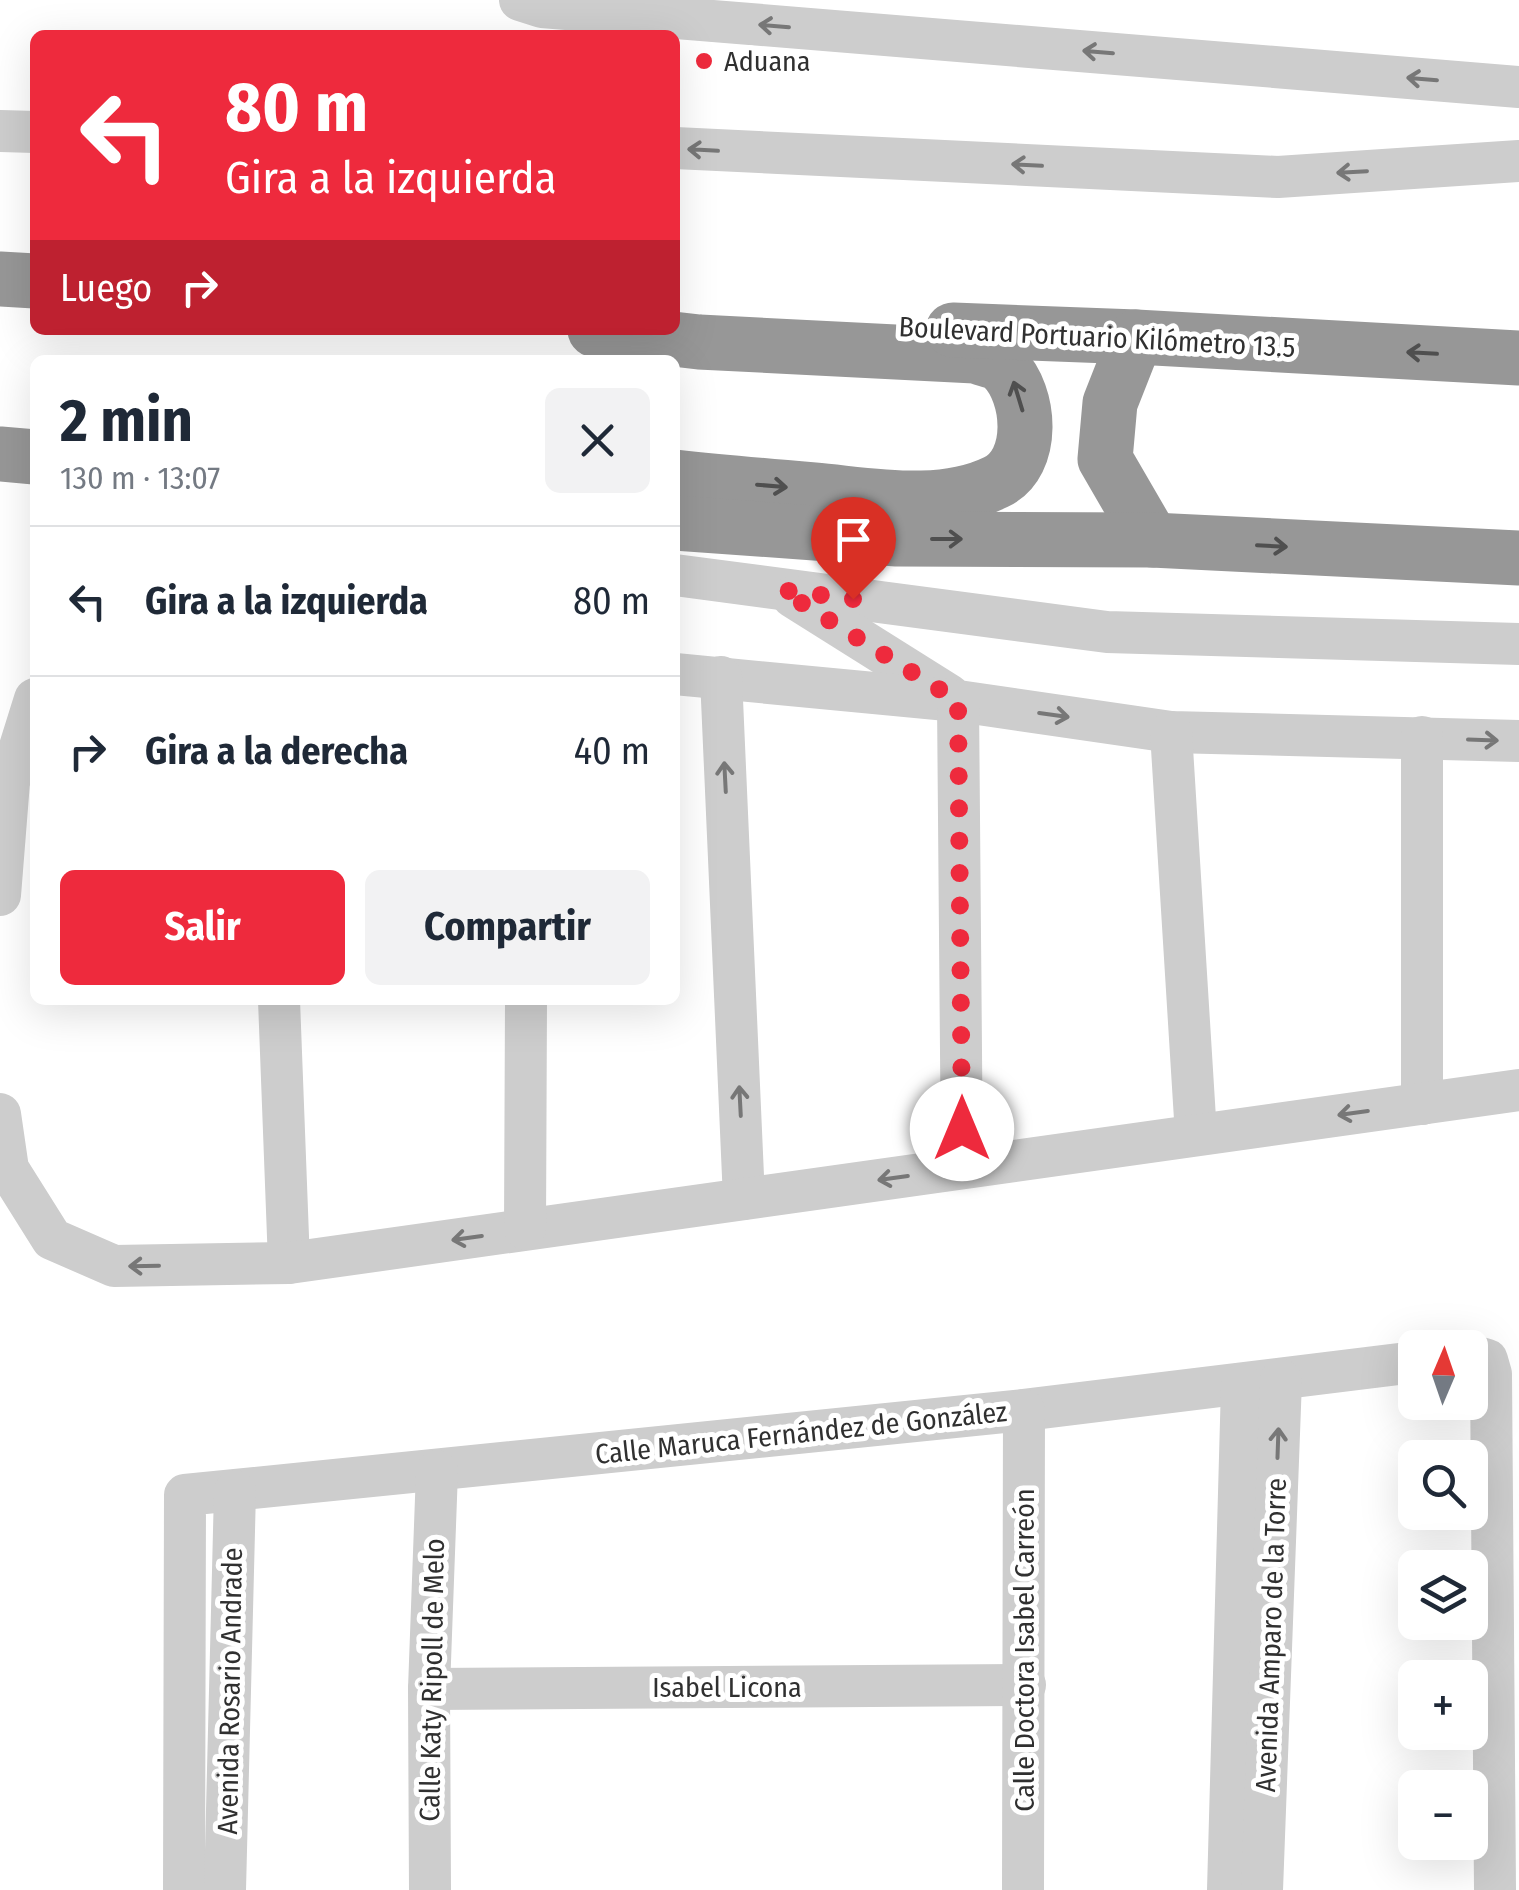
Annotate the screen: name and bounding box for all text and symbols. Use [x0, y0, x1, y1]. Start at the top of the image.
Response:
one-way arrow [758, 17, 791, 36]
one-way arrow [1082, 43, 1114, 62]
place label: Aduana [724, 45, 811, 78]
marker: Aduana [693, 50, 715, 72]
text: 80 m [225, 66, 368, 150]
one-way arrow [1406, 69, 1438, 88]
icon: left [60, 70, 190, 200]
one-way arrow [687, 140, 719, 159]
text: Gira a la izquierda [225, 151, 557, 205]
one-way arrow [1012, 155, 1044, 174]
one-way arrow [1337, 163, 1369, 182]
icon: right [172, 260, 227, 315]
text: Luego [60, 265, 152, 311]
street label: Boulevard Portuario Kilómetro 13.5 [898, 310, 1296, 364]
one-way arrow [1406, 343, 1438, 362]
one-way arrow [1008, 381, 1026, 412]
text: 2 min [60, 385, 193, 457]
button: close [545, 388, 650, 493]
text: 130 m · 13:07 [60, 459, 220, 497]
one-way arrow [756, 477, 788, 496]
pin [811, 497, 896, 600]
icon: arrive [826, 512, 881, 567]
one-way arrow [930, 530, 962, 548]
one-way arrow [1255, 537, 1287, 556]
icon: left [60, 574, 115, 629]
text: Gira a la izquierda [145, 578, 428, 624]
text: 80 m [573, 578, 650, 624]
one-way arrow [1037, 706, 1070, 724]
icon: right [60, 724, 115, 779]
text: Gira a la derecha [145, 728, 408, 774]
text: 40 m [574, 728, 650, 774]
one-way arrow [1466, 730, 1498, 749]
one-way arrow [715, 761, 734, 793]
button: Salir [60, 870, 345, 985]
button: Compartir [365, 870, 650, 985]
position arrow [910, 1077, 1014, 1181]
one-way arrow [730, 1086, 749, 1118]
one-way arrow [1337, 1104, 1370, 1123]
one-way arrow [877, 1169, 909, 1187]
one-way arrow [451, 1229, 484, 1247]
one-way arrow [128, 1256, 160, 1275]
north arrow [1398, 1330, 1488, 1420]
map controls [1398, 1330, 1488, 1860]
street label: Calle Maruca Fernández de González [593, 1395, 1009, 1471]
one-way arrow [1269, 1427, 1288, 1459]
button: search [1398, 1440, 1488, 1530]
street label: Avenida Amparo de la Torre [1249, 1477, 1293, 1793]
street label: Calle Doctora Isabel Carreón [1008, 1488, 1041, 1812]
street label: Calle Katy Ripoll de Melo [413, 1538, 451, 1822]
street label: Avenida Rosario Andrade [211, 1547, 249, 1835]
button: layers [1398, 1550, 1488, 1640]
button: + [1398, 1660, 1488, 1750]
street label: Isabel Licona [652, 1671, 802, 1704]
button: − [1398, 1770, 1488, 1860]

